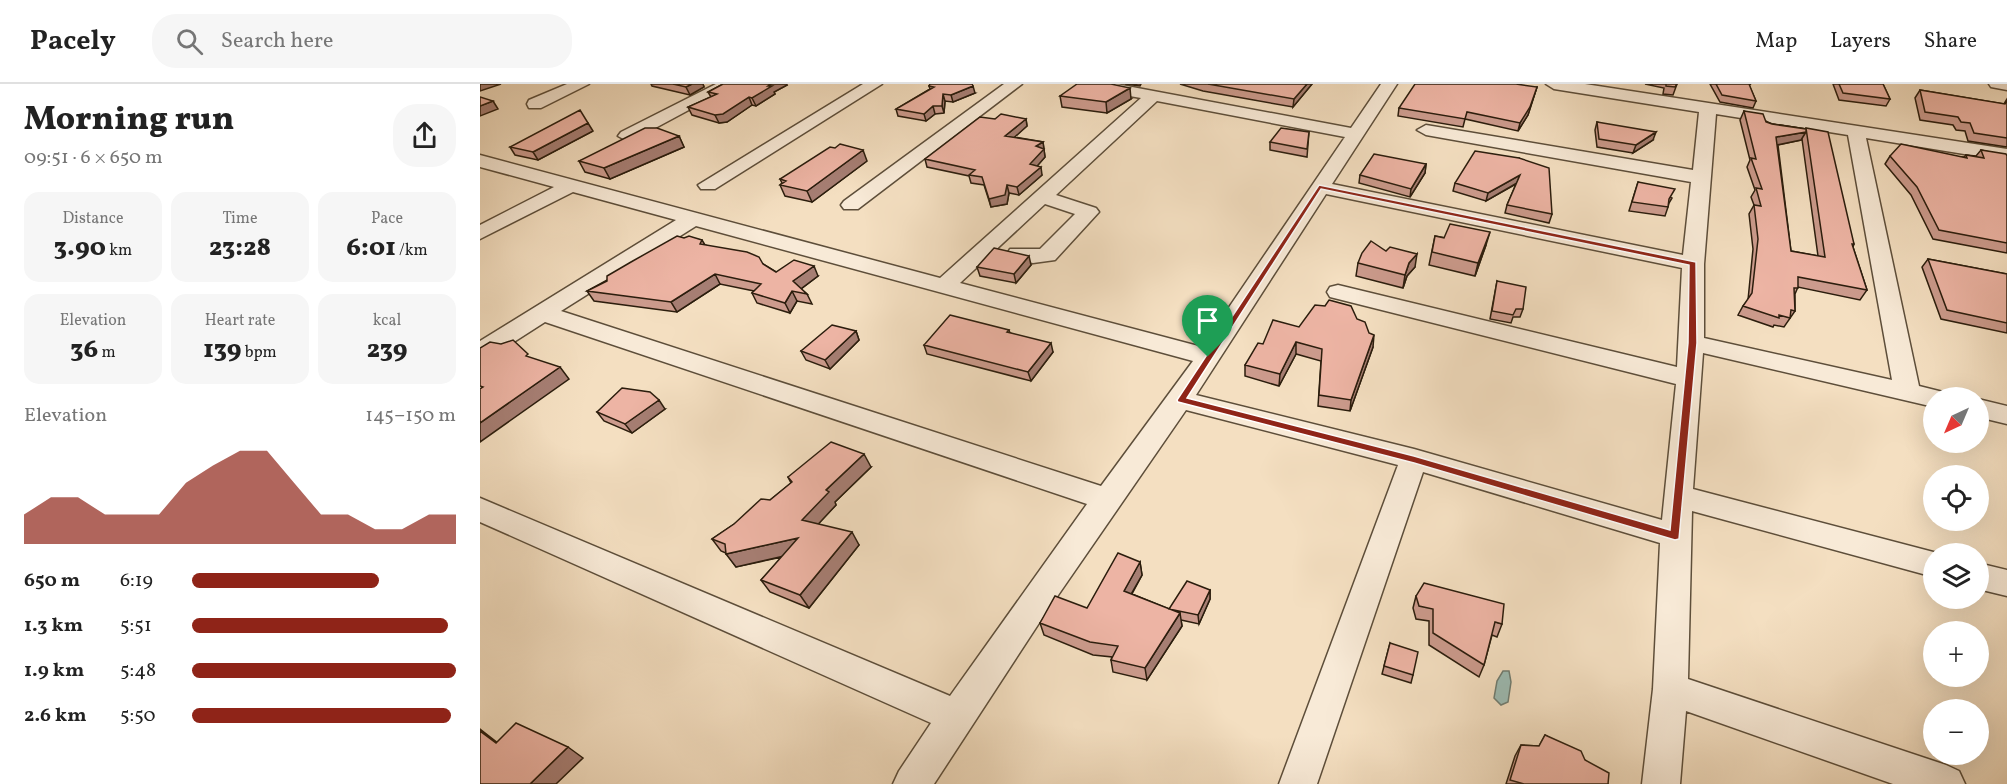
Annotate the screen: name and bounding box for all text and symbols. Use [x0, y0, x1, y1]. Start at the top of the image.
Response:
search box [152, 14, 572, 68]
text: Pacely [30, 22, 116, 61]
icon: search [173, 25, 206, 58]
text: Search here [221, 26, 334, 57]
text: Map [1755, 27, 1797, 56]
text: Layers [1830, 27, 1891, 56]
text: Share [1924, 27, 1977, 56]
text: Morning run [24, 98, 234, 144]
button: share [393, 104, 456, 167]
text: 09:51 · 6 × 650 m [24, 144, 163, 172]
text: Distance [62, 208, 124, 230]
text: Time [222, 208, 258, 230]
text: Pace [371, 208, 403, 230]
text: 3.90 [54, 230, 106, 266]
text: 23:28 [209, 230, 271, 266]
text: 6:01 [346, 230, 396, 266]
text: km [106, 240, 132, 262]
text: /km [396, 240, 428, 262]
pin [1182, 295, 1233, 357]
icon: arrive [1191, 304, 1224, 337]
text: Elevation [60, 310, 126, 332]
text: Heart rate [205, 310, 275, 332]
text: kcal [373, 310, 401, 332]
text: 36 [70, 332, 98, 368]
text: 139 [203, 332, 241, 368]
text: 239 [367, 332, 407, 368]
text: m [98, 342, 116, 364]
text: bpm [241, 342, 277, 364]
north arrow [1923, 387, 1989, 453]
map controls [1923, 387, 1989, 765]
text: Elevation [24, 402, 107, 430]
text: 145–150 m [365, 402, 456, 430]
button: locate [1923, 465, 1989, 531]
button: layers [1923, 543, 1989, 609]
text: 650 m [24, 567, 80, 595]
text: 6:19 [120, 567, 153, 595]
text: 1.3 km [24, 612, 83, 640]
text: 5:51 [120, 612, 152, 640]
button: + [1923, 621, 1989, 687]
text: 1.9 km [24, 657, 84, 685]
text: 5:48 [120, 657, 156, 685]
button: − [1923, 699, 1989, 765]
text: 2.6 km [24, 702, 87, 730]
text: 5:50 [120, 702, 156, 730]

